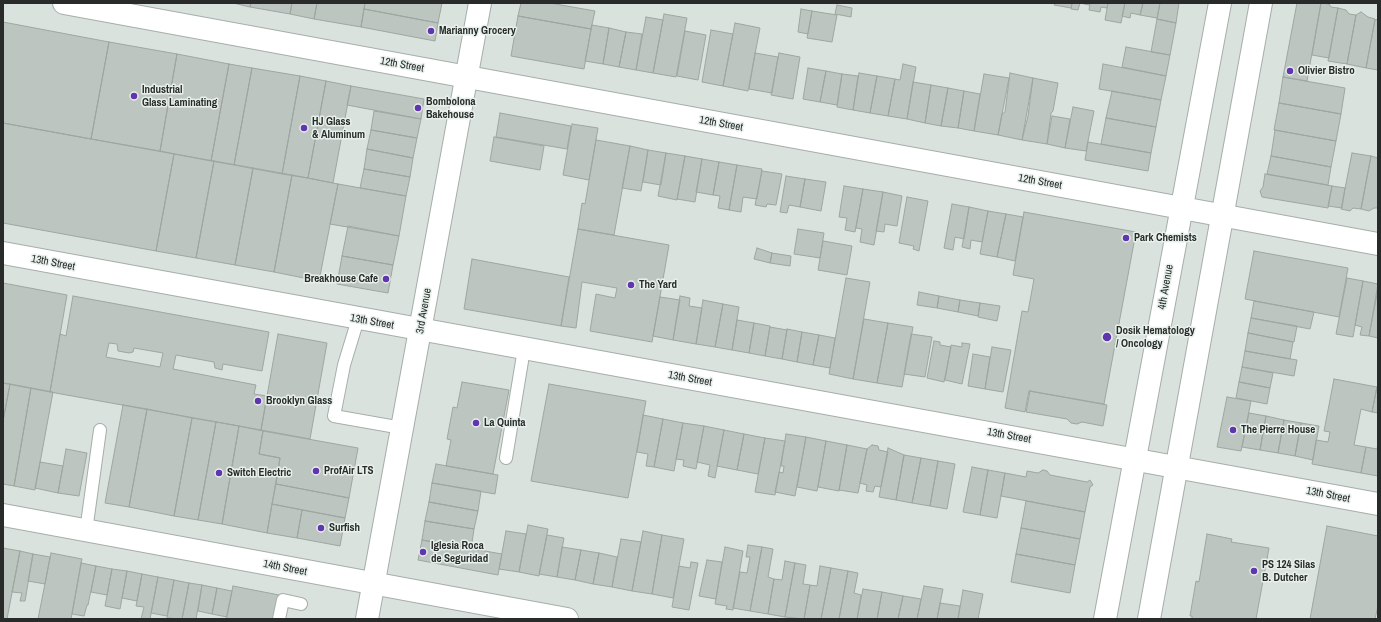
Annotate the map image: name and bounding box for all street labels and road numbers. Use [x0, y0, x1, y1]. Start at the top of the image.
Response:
street label: 12th Street [379, 55, 425, 75]
street label: 12th Street [698, 114, 744, 134]
street label: 12th Street [1017, 172, 1063, 192]
street label: 13th Street [30, 252, 76, 274]
street label: 4th Avenue [1156, 263, 1176, 311]
street label: 3rd Avenue [414, 287, 434, 335]
street label: 13th Street [349, 312, 395, 332]
street label: 13th Street [667, 369, 713, 389]
street label: 13th Street [986, 426, 1032, 446]
street label: 13th Street [1305, 484, 1351, 506]
street label: 14th Street [262, 557, 308, 579]

